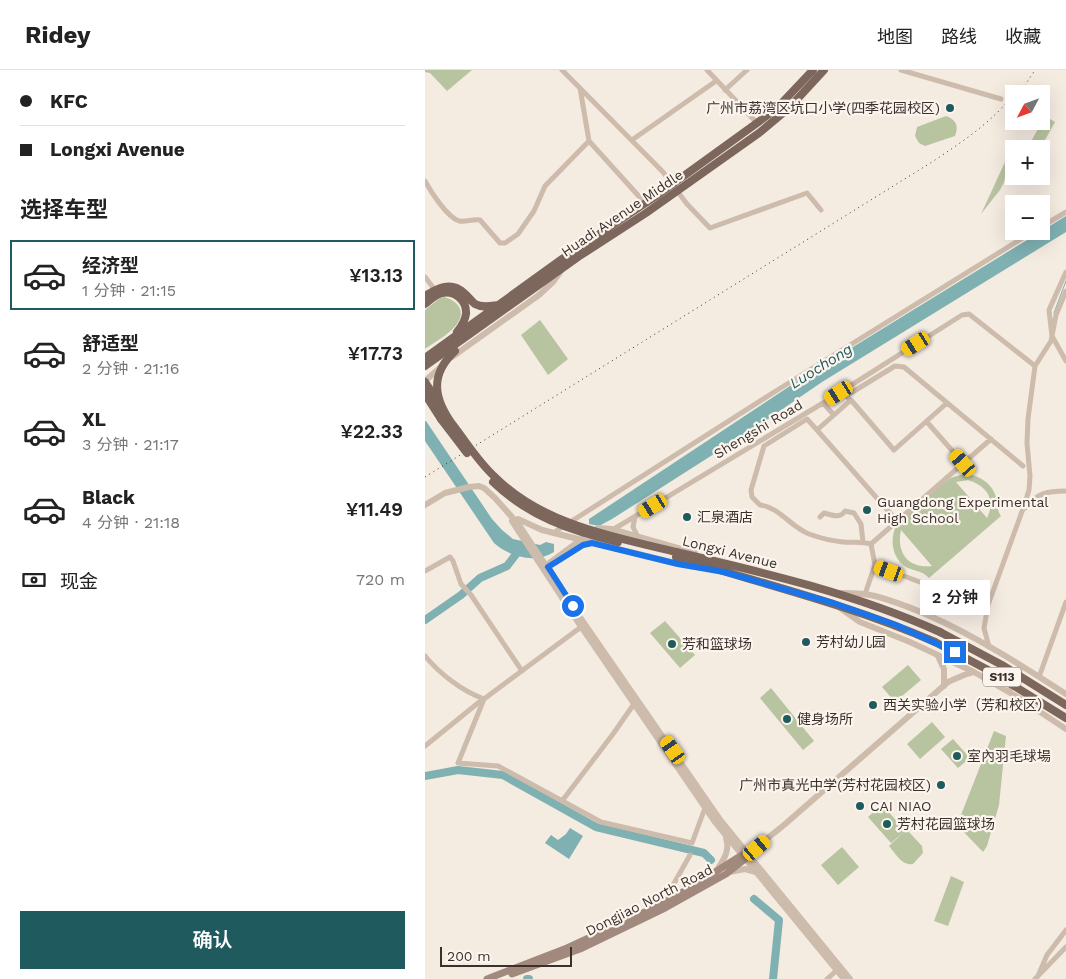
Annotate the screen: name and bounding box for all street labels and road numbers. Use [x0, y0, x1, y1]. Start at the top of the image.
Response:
street label: Huadi Avenue Middle [558, 166, 686, 260]
street label: Shengshi Road [711, 396, 805, 462]
street label: Longxi Avenue [681, 532, 779, 572]
road number: S113 [983, 668, 1021, 686]
street label: Dongjiao North Road [583, 861, 715, 939]

